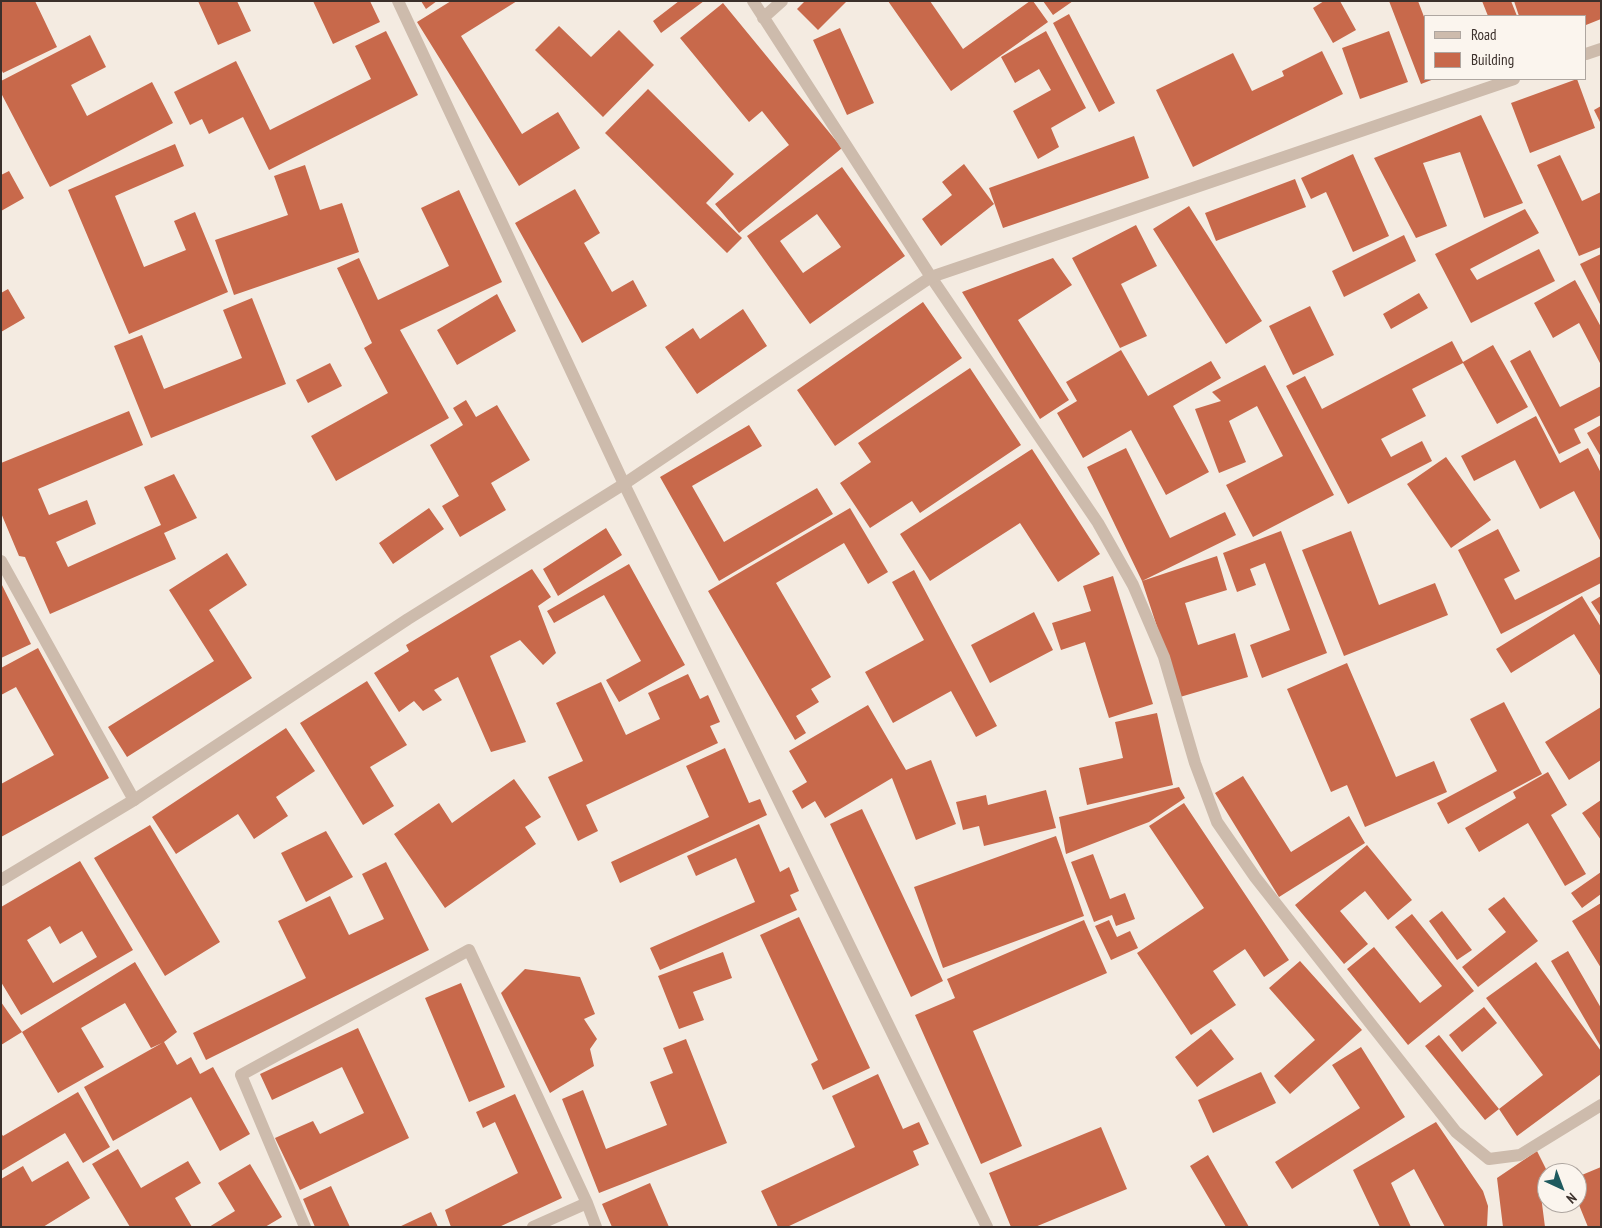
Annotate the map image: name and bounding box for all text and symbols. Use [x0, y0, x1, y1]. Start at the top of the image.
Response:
legend [1424, 15, 1587, 80]
text: Road [1471, 25, 1497, 44]
text: Building [1471, 50, 1514, 69]
north arrow [1537, 1163, 1587, 1213]
text: N [1563, 1189, 1580, 1207]

